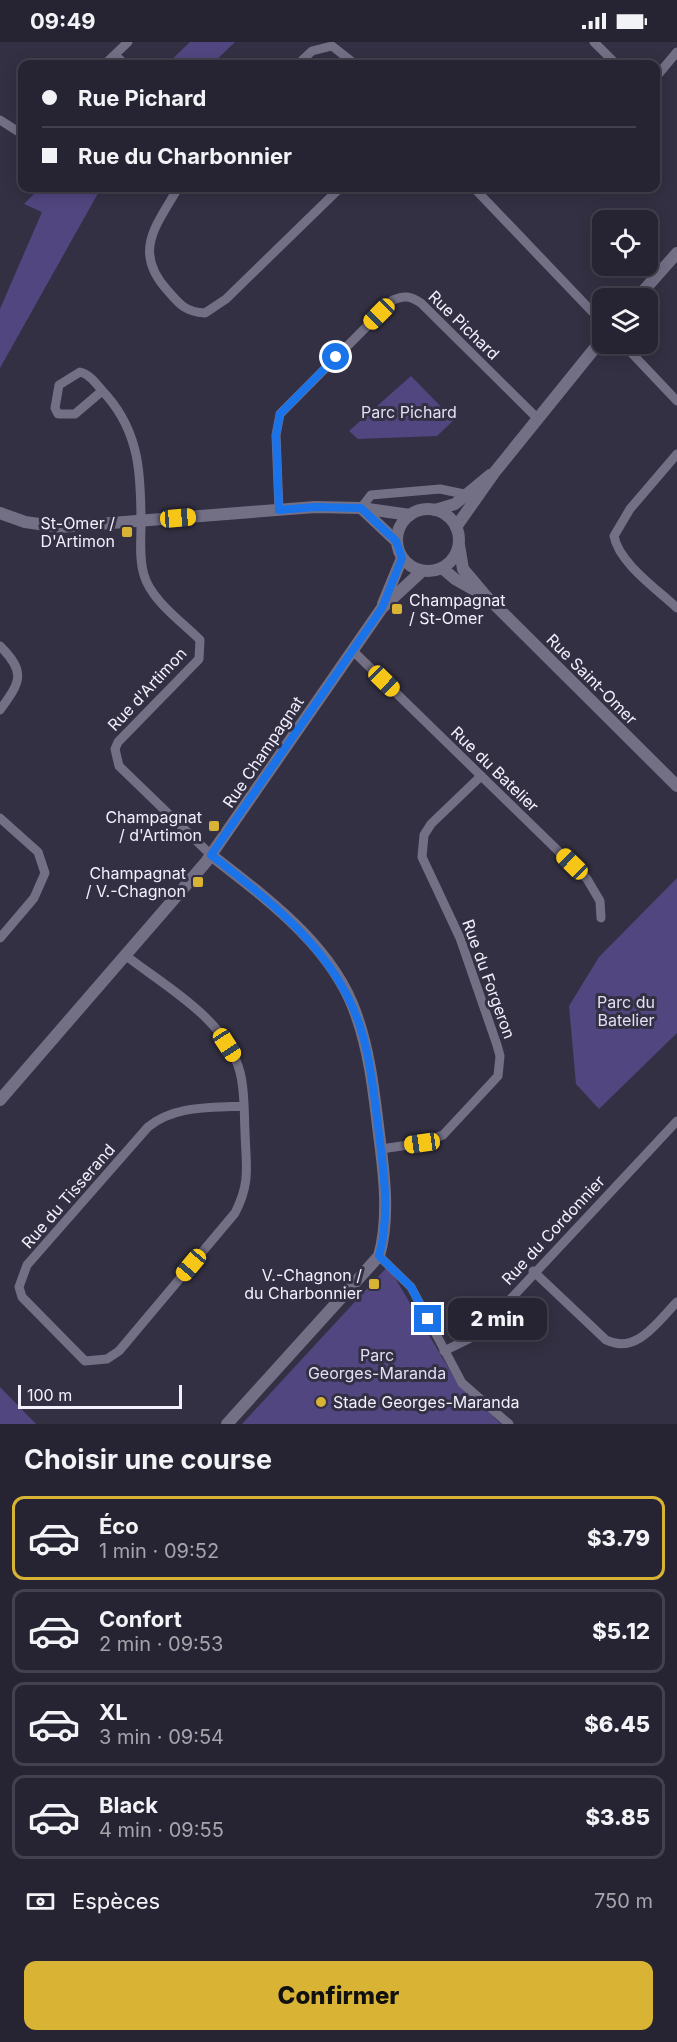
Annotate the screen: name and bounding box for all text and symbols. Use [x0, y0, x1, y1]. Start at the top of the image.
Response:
text: 09:49 [30, 8, 96, 34]
text: Rue Pichard [78, 85, 206, 111]
text: Rue du Charbonnier [78, 143, 292, 169]
map controls [592, 210, 658, 354]
button: locate [592, 210, 658, 276]
street label: Rue Pichard [424, 286, 504, 364]
button: layers [592, 288, 658, 354]
car [360, 295, 398, 333]
route start [322, 343, 349, 370]
park label: Parc Pichard [361, 402, 457, 422]
car [159, 507, 197, 529]
place label: St-Omer / D'Artimon [40, 513, 115, 551]
marker: St-Omer / D'Artimon [120, 525, 134, 539]
place label: Champagnat / St-Omer [409, 590, 506, 628]
marker: Champagnat / St-Omer [390, 602, 404, 616]
street label: Rue Saint-Omer [542, 629, 642, 729]
street label: Rue d'Artimon [103, 643, 191, 735]
car [365, 662, 403, 700]
street label: Rue Champagnat [218, 692, 308, 812]
street label: Rue du Batelier [447, 722, 543, 816]
place label: Champagnat / d'Artimon [105, 807, 202, 845]
marker: Champagnat / d'Artimon [207, 819, 221, 833]
car [553, 845, 591, 883]
place label: Champagnat / V.-Chagnon [86, 863, 186, 901]
marker: Champagnat / V.-Chagnon [191, 875, 205, 889]
street label: Rue du Forgeron [458, 917, 520, 1041]
park label: Parc du Batelier [597, 992, 655, 1030]
car [210, 1025, 244, 1065]
car [403, 1132, 441, 1154]
street label: Rue du Tisserand [17, 1140, 119, 1252]
street label: Rue du Cordonnier [497, 1171, 609, 1289]
car [173, 1245, 209, 1285]
place label: V.-Chagnon / du Charbonnier [244, 1265, 362, 1303]
marker: V.-Chagnon / du Charbonnier [367, 1277, 381, 1291]
callout: 2 min [449, 1298, 548, 1340]
route end [414, 1305, 441, 1332]
text: 2 min [470, 1307, 525, 1331]
park label: Parc Georges-Maranda [308, 1345, 446, 1383]
scale bar [18, 1382, 182, 1410]
text: 100 m [27, 1385, 72, 1405]
place label: Stade Georges-Maranda [333, 1392, 519, 1412]
marker: Stade Georges-Maranda [314, 1395, 328, 1409]
text: Choisir une course [24, 1443, 272, 1476]
icon: car [27, 1511, 81, 1565]
text: Éco [99, 1513, 139, 1539]
text: $3.79 [587, 1525, 650, 1551]
text: 1 min · 09:52 [99, 1539, 219, 1563]
icon: car [27, 1604, 81, 1658]
text: Confort [99, 1606, 182, 1632]
text: $5.12 [592, 1618, 650, 1644]
text: 2 min · 09:53 [99, 1632, 223, 1656]
icon: car [27, 1697, 81, 1751]
text: XL [99, 1699, 128, 1725]
text: $6.45 [584, 1711, 650, 1737]
text: 3 min · 09:54 [99, 1725, 224, 1749]
icon: car [27, 1790, 81, 1844]
text: Black [99, 1792, 158, 1818]
text: $3.85 [585, 1804, 650, 1830]
text: 4 min · 09:55 [99, 1818, 224, 1842]
icon: cash [24, 1885, 57, 1918]
text: Espèces [72, 1888, 160, 1914]
text: 750 m [594, 1889, 653, 1913]
button: Confirmer [24, 1961, 653, 2030]

